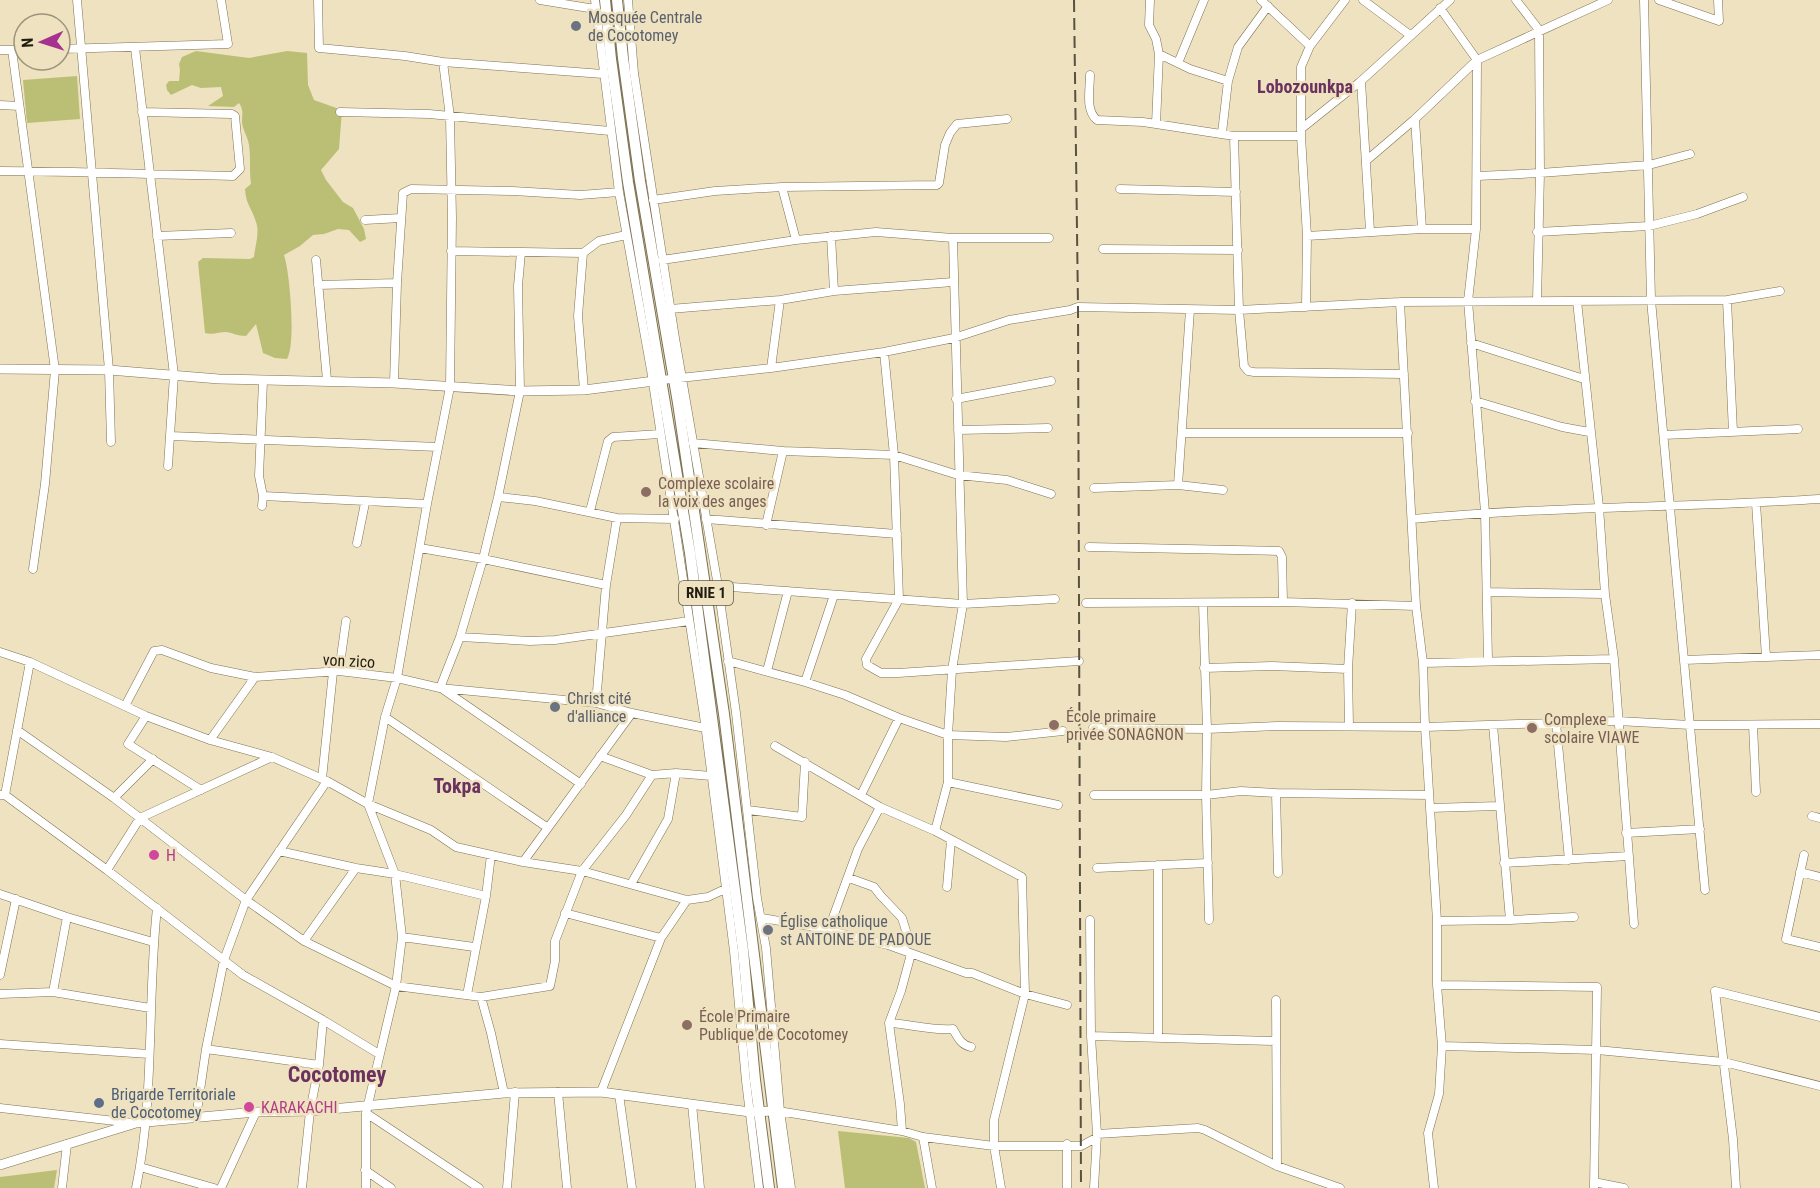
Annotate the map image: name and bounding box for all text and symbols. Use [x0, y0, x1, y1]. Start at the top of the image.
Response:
place label: Mosquée Centrale de Cocotomey [588, 8, 702, 45]
north arrow [12, 12, 72, 72]
marker: Mosquée Centrale de Cocotomey [569, 19, 583, 33]
text: N [18, 37, 37, 48]
district label: Lobozounkpa [1257, 76, 1353, 97]
place label: Complexe scolaire la voix des anges [658, 474, 774, 511]
marker: Complexe scolaire la voix des anges [639, 485, 653, 499]
road number: RNIE 1 [679, 581, 733, 605]
street label: von zico [322, 650, 376, 672]
place label: Christ cité d'alliance [567, 689, 631, 726]
marker: Christ cité d'alliance [548, 700, 562, 714]
place label: École primaire privée SONAGNON [1066, 707, 1184, 744]
place label: Complexe scolaire VIAWE [1544, 710, 1640, 747]
marker: École primaire privée SONAGNON [1047, 718, 1061, 732]
marker: Complexe scolaire VIAWE [1525, 721, 1539, 735]
district label: Tokpa [433, 774, 481, 798]
place label: H [166, 846, 176, 865]
marker: H [147, 848, 161, 862]
place label: Église catholique st ANTOINE DE PADOUE [780, 912, 931, 949]
marker: Église catholique st ANTOINE DE PADOUE [761, 923, 775, 937]
place label: École Primaire Publique de Cocotomey [699, 1007, 848, 1044]
marker: École Primaire Publique de Cocotomey [680, 1018, 694, 1032]
district label: Cocotomey [288, 1062, 386, 1087]
place label: Brigarde Territoriale de Cocotomey [111, 1085, 236, 1122]
marker: Brigarde Territoriale de Cocotomey [92, 1096, 106, 1110]
place label: KARAKACHI [261, 1098, 338, 1117]
marker: KARAKACHI [242, 1100, 256, 1114]

